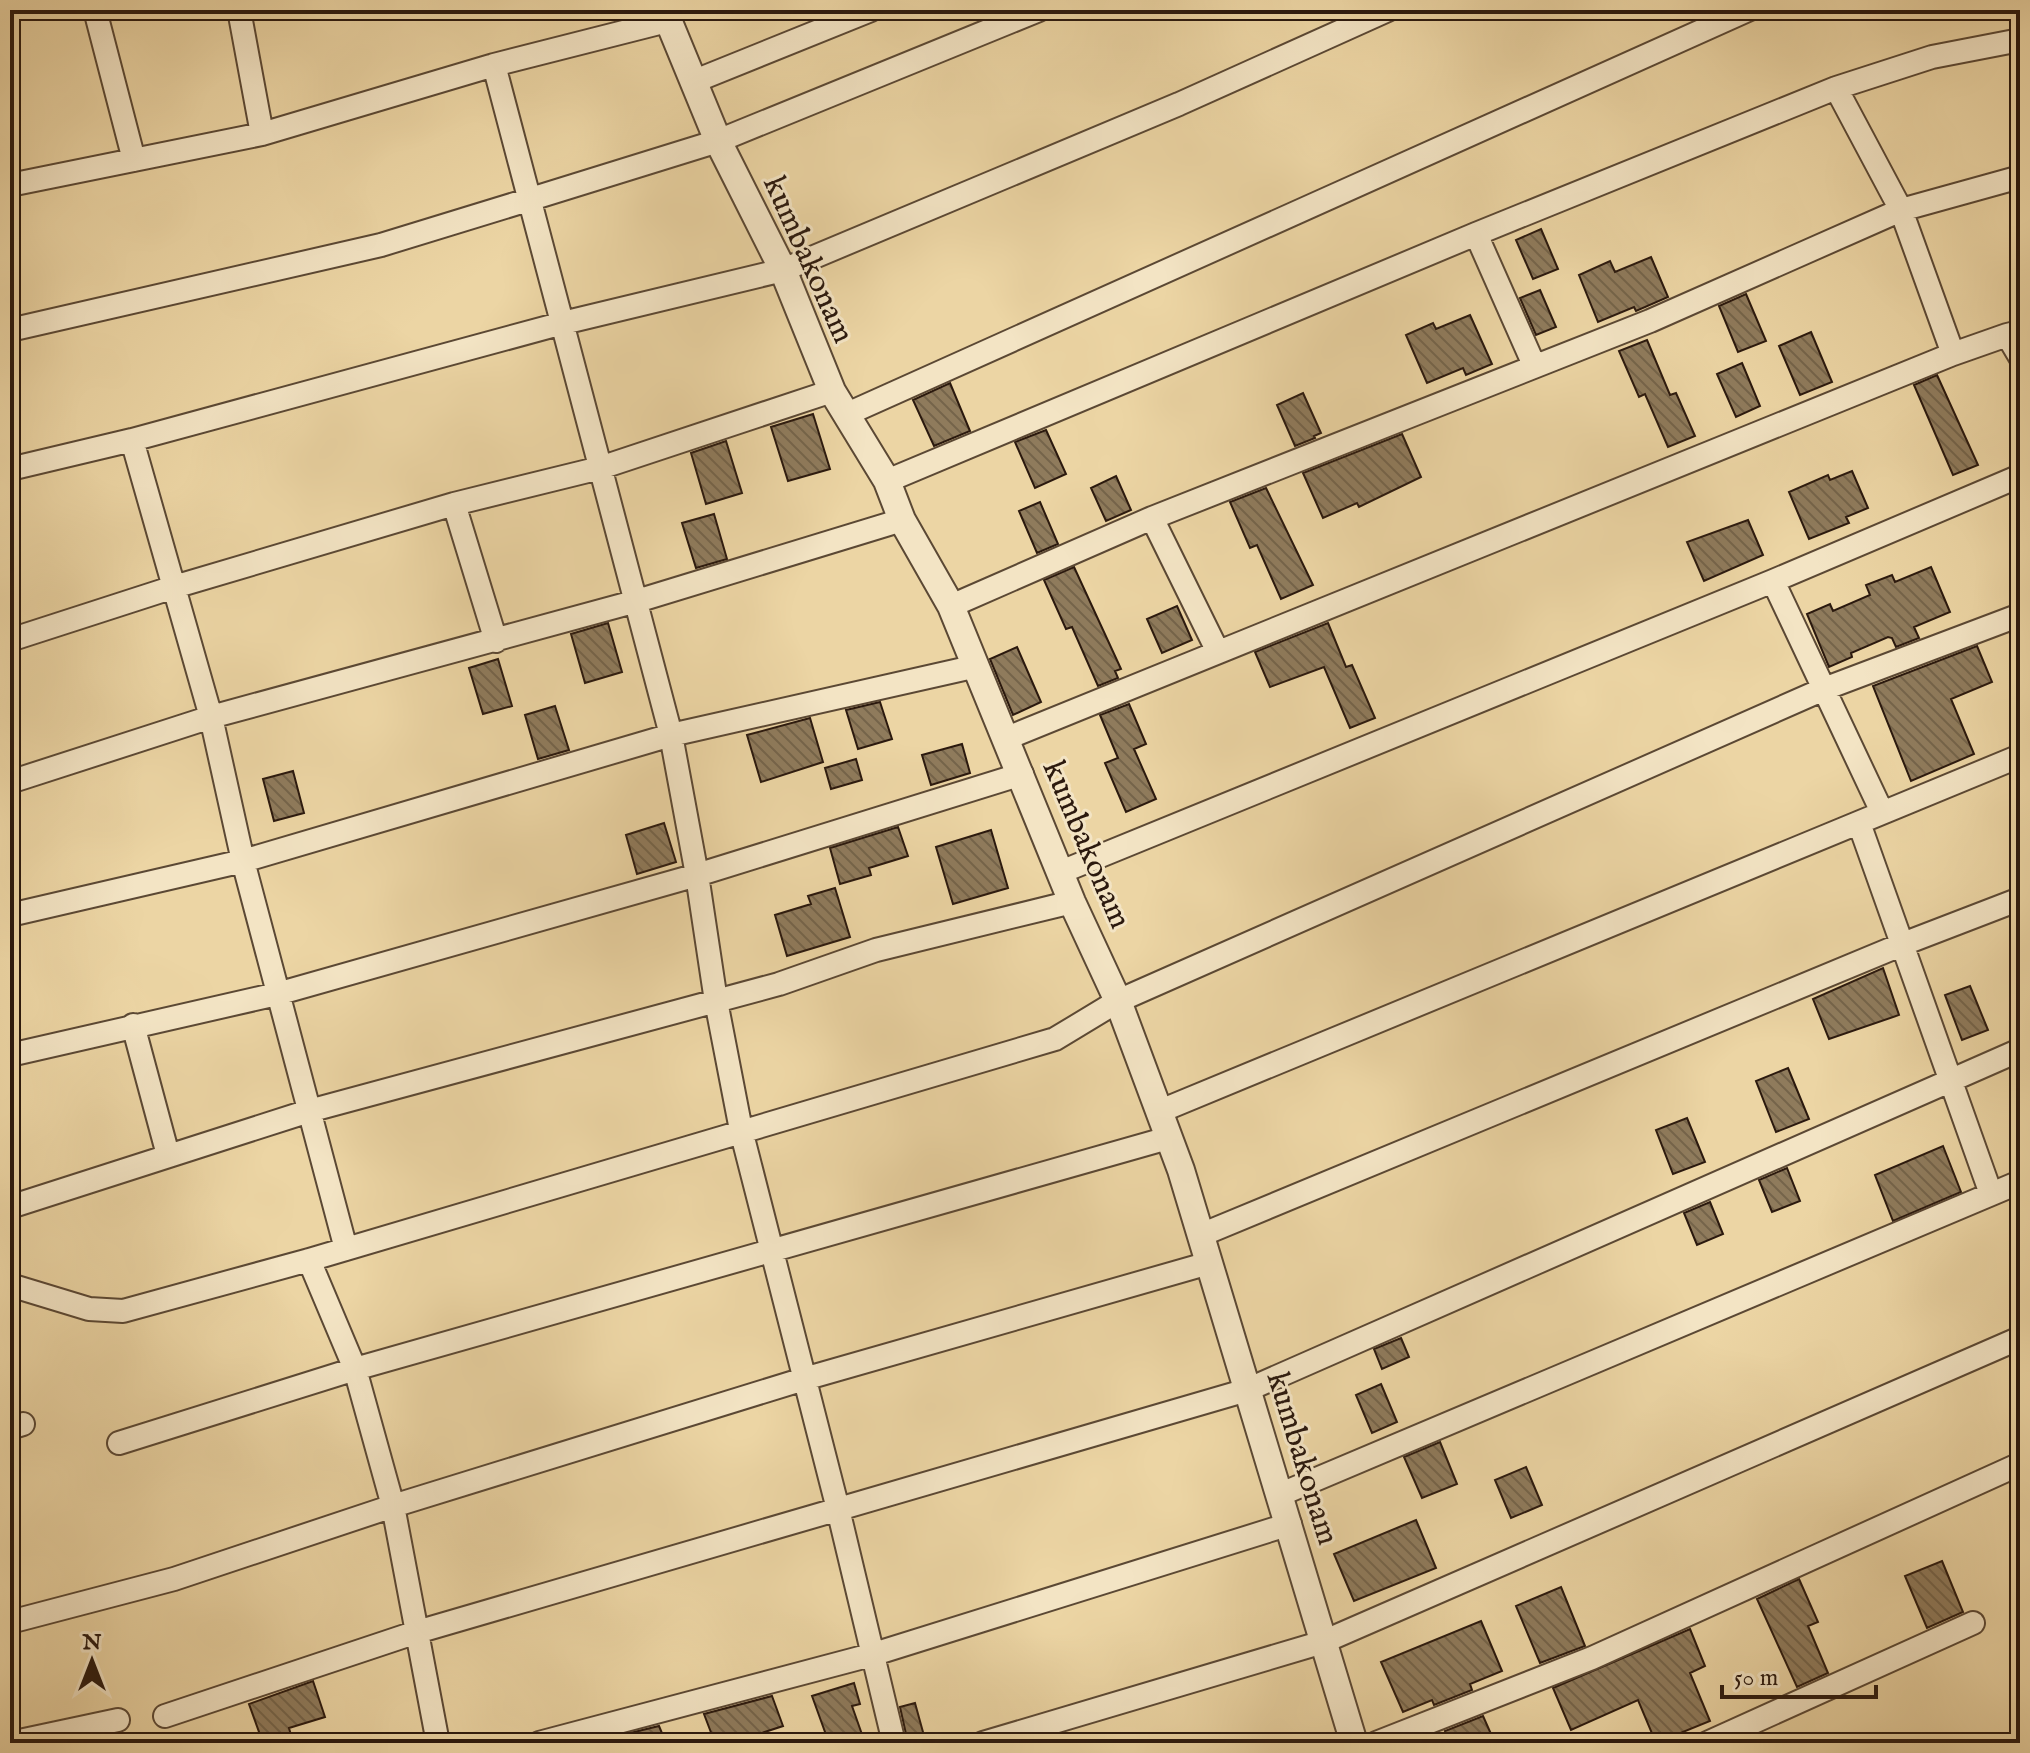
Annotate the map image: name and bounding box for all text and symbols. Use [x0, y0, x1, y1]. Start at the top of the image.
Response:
street label: kumbakonam [753, 170, 863, 350]
street label: kumbakonam [1032, 755, 1140, 935]
street label: kumbakonam [1256, 1367, 1347, 1550]
north arrow [52, 1621, 132, 1701]
text: N [81, 1629, 102, 1657]
scale bar [1722, 1649, 1876, 1699]
text: 50 m [1734, 1663, 1778, 1694]

